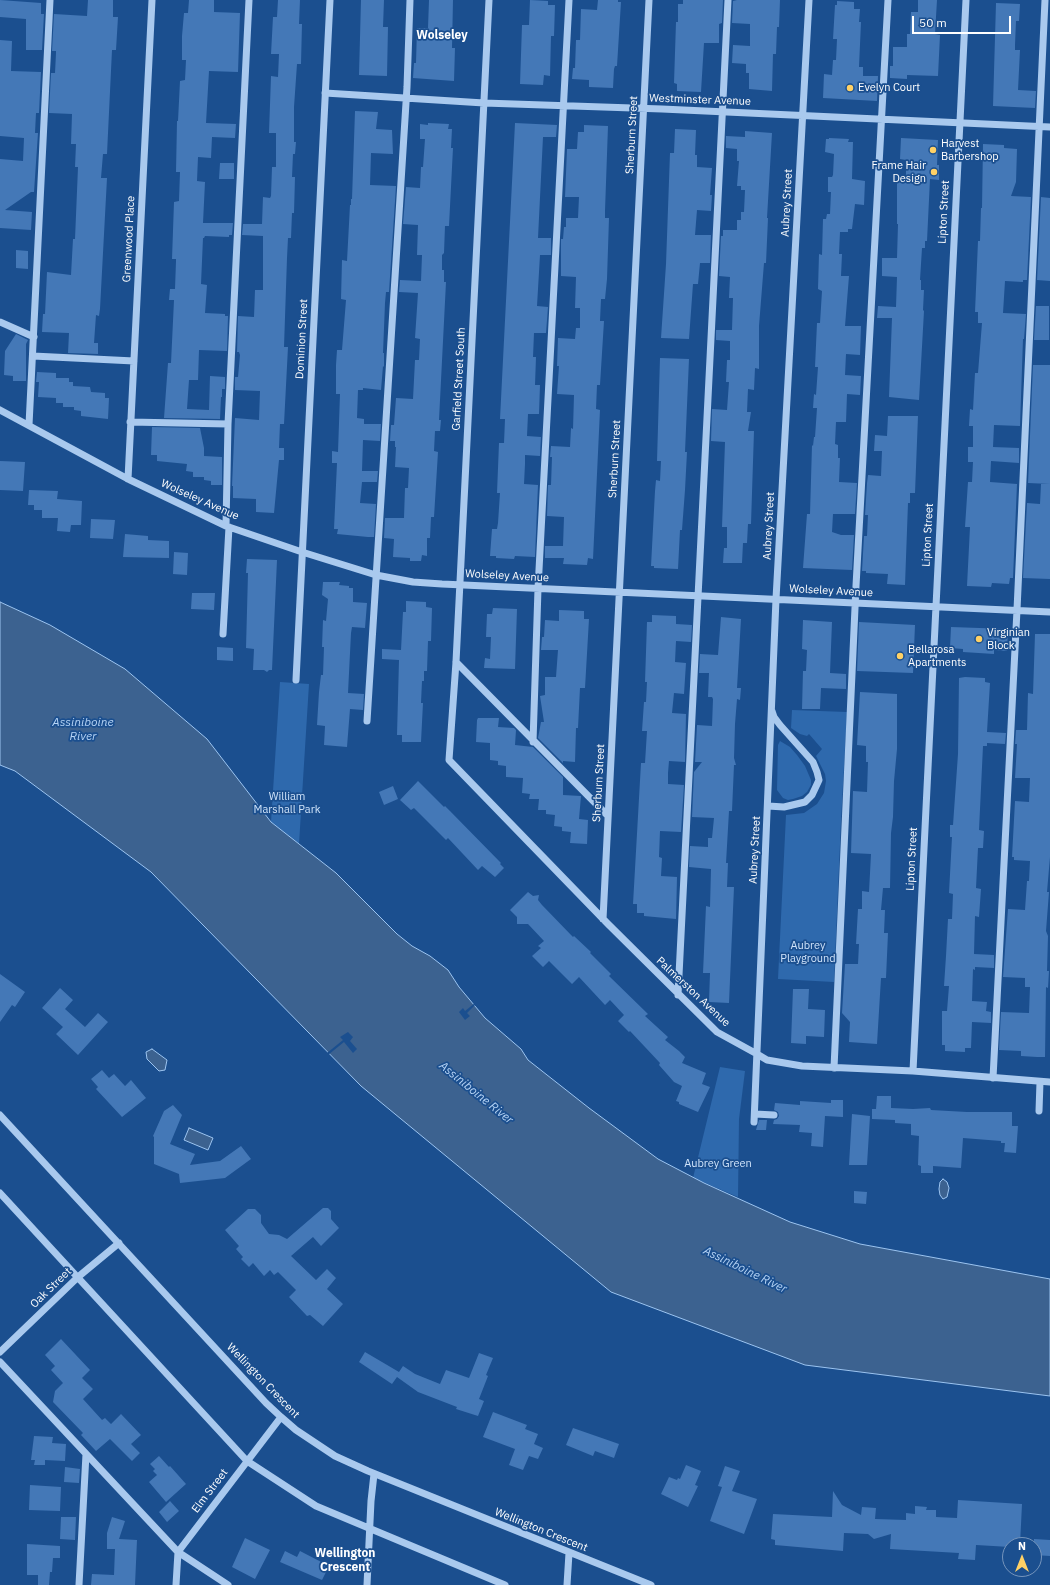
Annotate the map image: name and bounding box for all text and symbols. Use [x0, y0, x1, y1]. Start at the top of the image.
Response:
scale bar [914, 8, 1013, 34]
text: 50 m [919, 15, 947, 30]
district label: Wolseley [416, 29, 468, 43]
place label: Evelyn Court [858, 81, 920, 95]
marker: Evelyn Court [845, 83, 855, 93]
street label: Westminster Avenue [649, 92, 751, 108]
street label: Sherburn Street [623, 96, 641, 174]
place label: Harvest Barbershop [941, 137, 999, 163]
marker: Harvest Barbershop [928, 145, 938, 155]
place label: Frame Hair Design [872, 159, 926, 185]
marker: Frame Hair Design [929, 167, 939, 177]
street label: Aubrey Street [779, 169, 795, 237]
street label: Lipton Street [936, 180, 952, 244]
street label: Greenwood Place [120, 195, 138, 283]
street label: Dominion Street [293, 299, 311, 379]
street label: Garfield Street South [450, 327, 468, 431]
street label: Sherburn Street [606, 420, 624, 498]
street label: Wolseley Avenue [159, 477, 241, 523]
street label: Aubrey Street [761, 492, 777, 560]
street label: Lipton Street [920, 503, 936, 567]
street label: Wolseley Avenue [465, 567, 549, 585]
street label: Wolseley Avenue [789, 582, 873, 600]
place label: Virginian Block [987, 626, 1030, 652]
marker: Virginian Block [974, 634, 984, 644]
place label: Bellarosa Apartments [908, 643, 966, 669]
marker: Bellarosa Apartments [895, 651, 905, 661]
water label: Assiniboine River [52, 716, 114, 744]
street label: Sherburn Street [590, 744, 608, 822]
park label: William Marshall Park [253, 790, 321, 816]
street label: Aubrey Street [747, 816, 763, 884]
street label: Lipton Street [904, 827, 920, 891]
park label: Aubrey Playground [780, 939, 836, 965]
street label: Palmerston Avenue [653, 954, 733, 1030]
water label: Assiniboine River [436, 1059, 516, 1127]
park label: Aubrey Green [684, 1157, 752, 1171]
water label: Assiniboine River [701, 1244, 789, 1296]
street label: Oak Street [28, 1265, 74, 1311]
street label: Wellington Crescent [224, 1341, 302, 1421]
street label: Elm Street [189, 1466, 231, 1516]
street label: Wellington Crescent [493, 1505, 589, 1555]
north arrow [1002, 1537, 1042, 1577]
text: N [1018, 1539, 1026, 1553]
district label: Wellington Crescent [315, 1547, 375, 1575]

